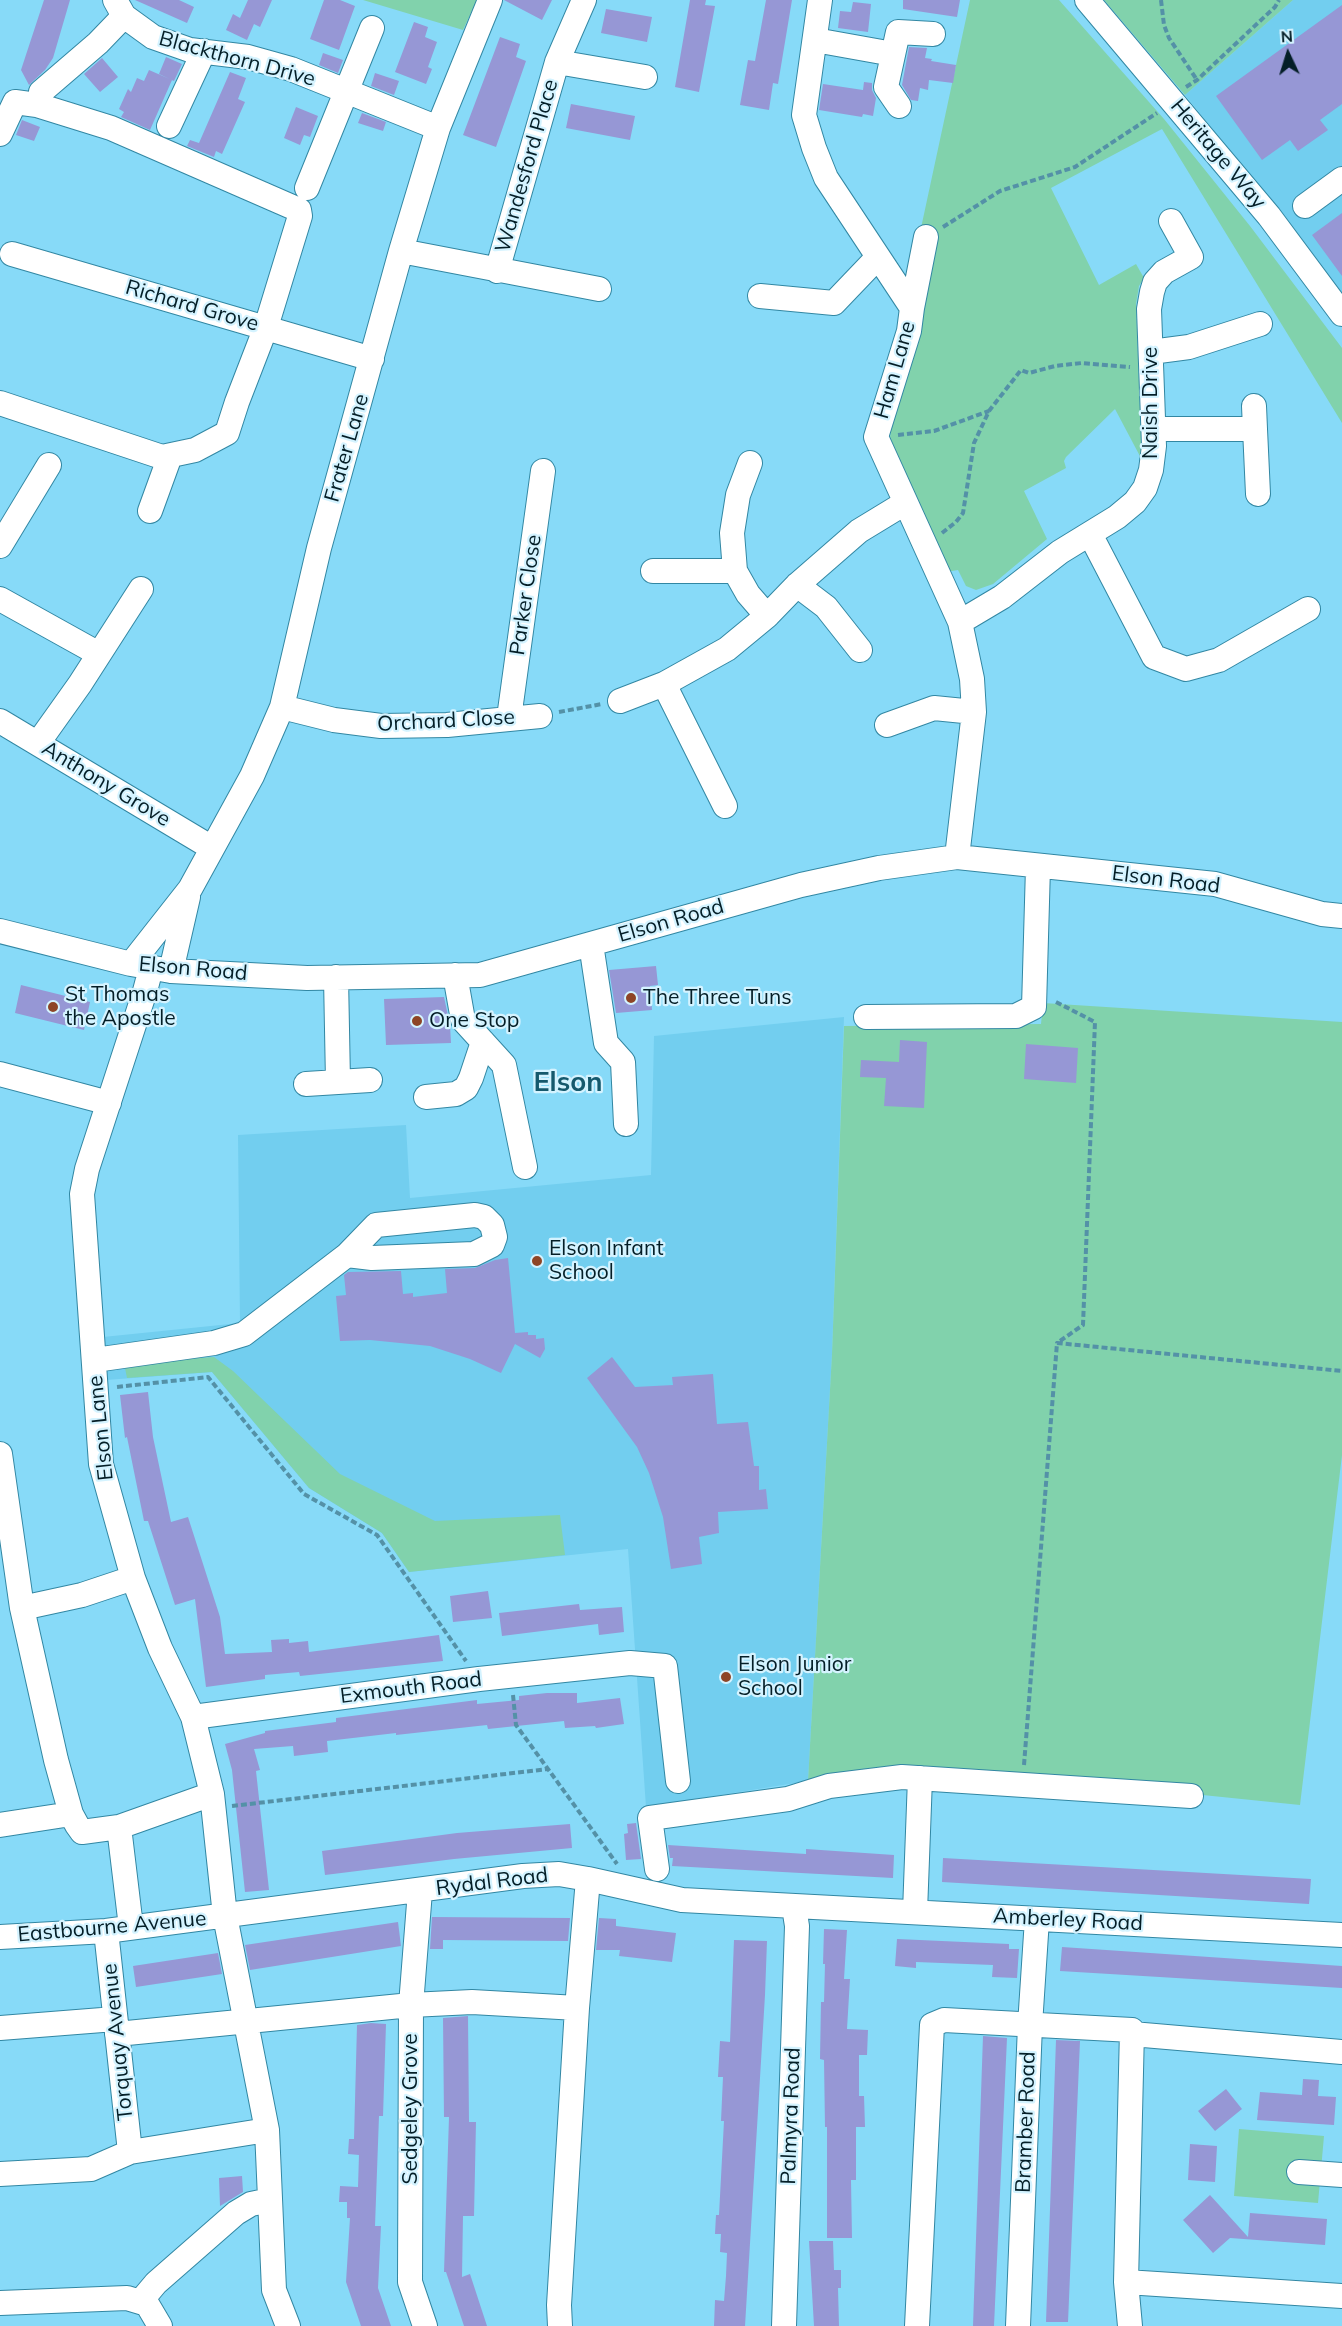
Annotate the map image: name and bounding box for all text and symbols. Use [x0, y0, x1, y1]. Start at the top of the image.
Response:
north arrow [1258, 24, 1318, 84]
street label: Blackthorn Drive [156, 26, 318, 92]
text: N [1280, 26, 1293, 46]
street label: Wandesford Place [490, 77, 564, 255]
street label: Heritage Way [1165, 94, 1271, 214]
street label: Richard Grove [122, 275, 262, 337]
street label: Ham Lane [869, 318, 921, 422]
street label: Naish Drive [1138, 347, 1164, 459]
street label: Frater Lane [320, 391, 374, 505]
street label: Parker Close [505, 533, 547, 657]
street label: Orchard Close [377, 705, 515, 737]
street label: Anthony Grove [37, 736, 175, 832]
street label: Elson Road [1110, 861, 1222, 899]
street label: Elson Road [615, 894, 727, 948]
street label: Elson Road [138, 952, 248, 986]
place label: St Thomas the Apostle [65, 982, 176, 1032]
place label: The Three Tuns [643, 985, 792, 1011]
marker: The Three Tuns [624, 991, 638, 1005]
marker: St Thomas the Apostle [46, 1000, 60, 1014]
place label: One Stop [429, 1008, 519, 1034]
marker: One Stop [410, 1014, 424, 1028]
district label: Elson [534, 1067, 602, 1099]
place label: Elson Infant School [549, 1236, 664, 1286]
marker: Elson Infant School [530, 1254, 544, 1268]
street label: Elson Lane [83, 1374, 119, 1482]
place label: Elson Junior School [738, 1652, 851, 1702]
street label: Exmouth Road [339, 1667, 483, 1709]
marker: Elson Junior School [719, 1670, 733, 1684]
street label: Rydal Road [435, 1863, 549, 1901]
street label: Amberley Road [992, 1903, 1144, 1937]
street label: Eastbourne Avenue [17, 1906, 207, 1948]
street label: Torquay Avenue [97, 1962, 139, 2122]
street label: Sedgeley Grove [398, 2033, 424, 2185]
street label: Palmyra Road [776, 2047, 806, 2185]
street label: Bramber Road [1011, 2051, 1041, 2193]

